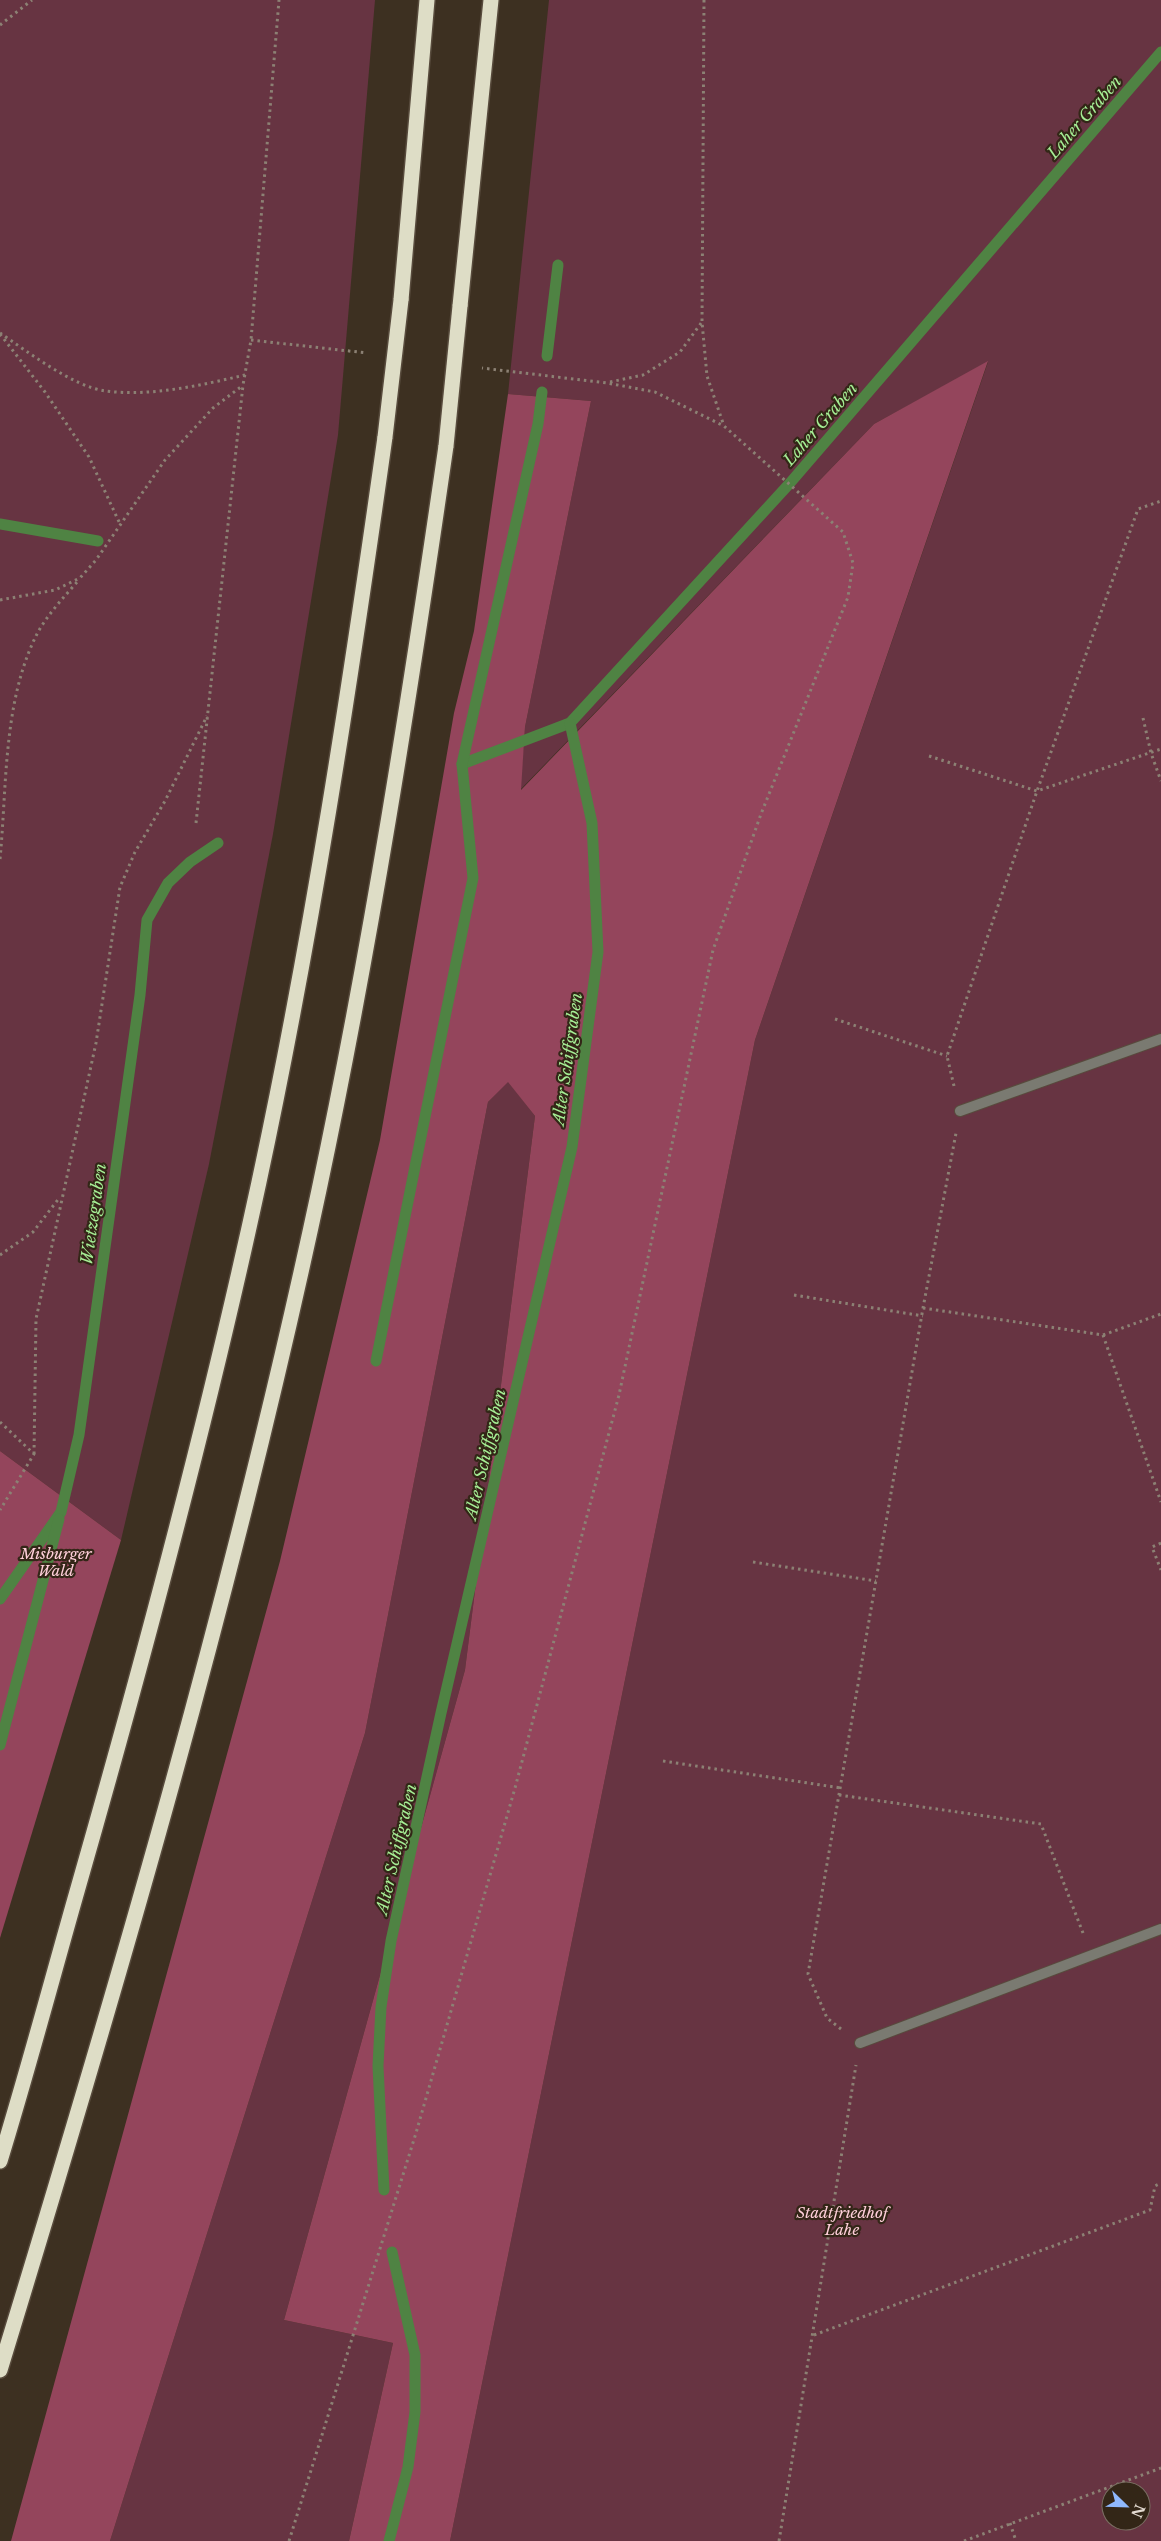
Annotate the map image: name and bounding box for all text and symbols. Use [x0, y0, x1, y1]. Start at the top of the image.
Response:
water label: Laher Graben [1042, 72, 1125, 163]
water label: Laher Graben [778, 379, 861, 470]
water label: Alter Schiffgraben [548, 992, 586, 1128]
water label: Wietzegraben [76, 1162, 110, 1266]
water label: Alter Schiffgraben [460, 1387, 510, 1523]
park label: Misburger Wald [19, 1544, 93, 1580]
water label: Alter Schiffgraben [371, 1782, 421, 1918]
park label: Stadtfriedhof Lahe [796, 2203, 892, 2239]
north arrow [1101, 2481, 1151, 2531]
text: N [1127, 2502, 1149, 2521]

